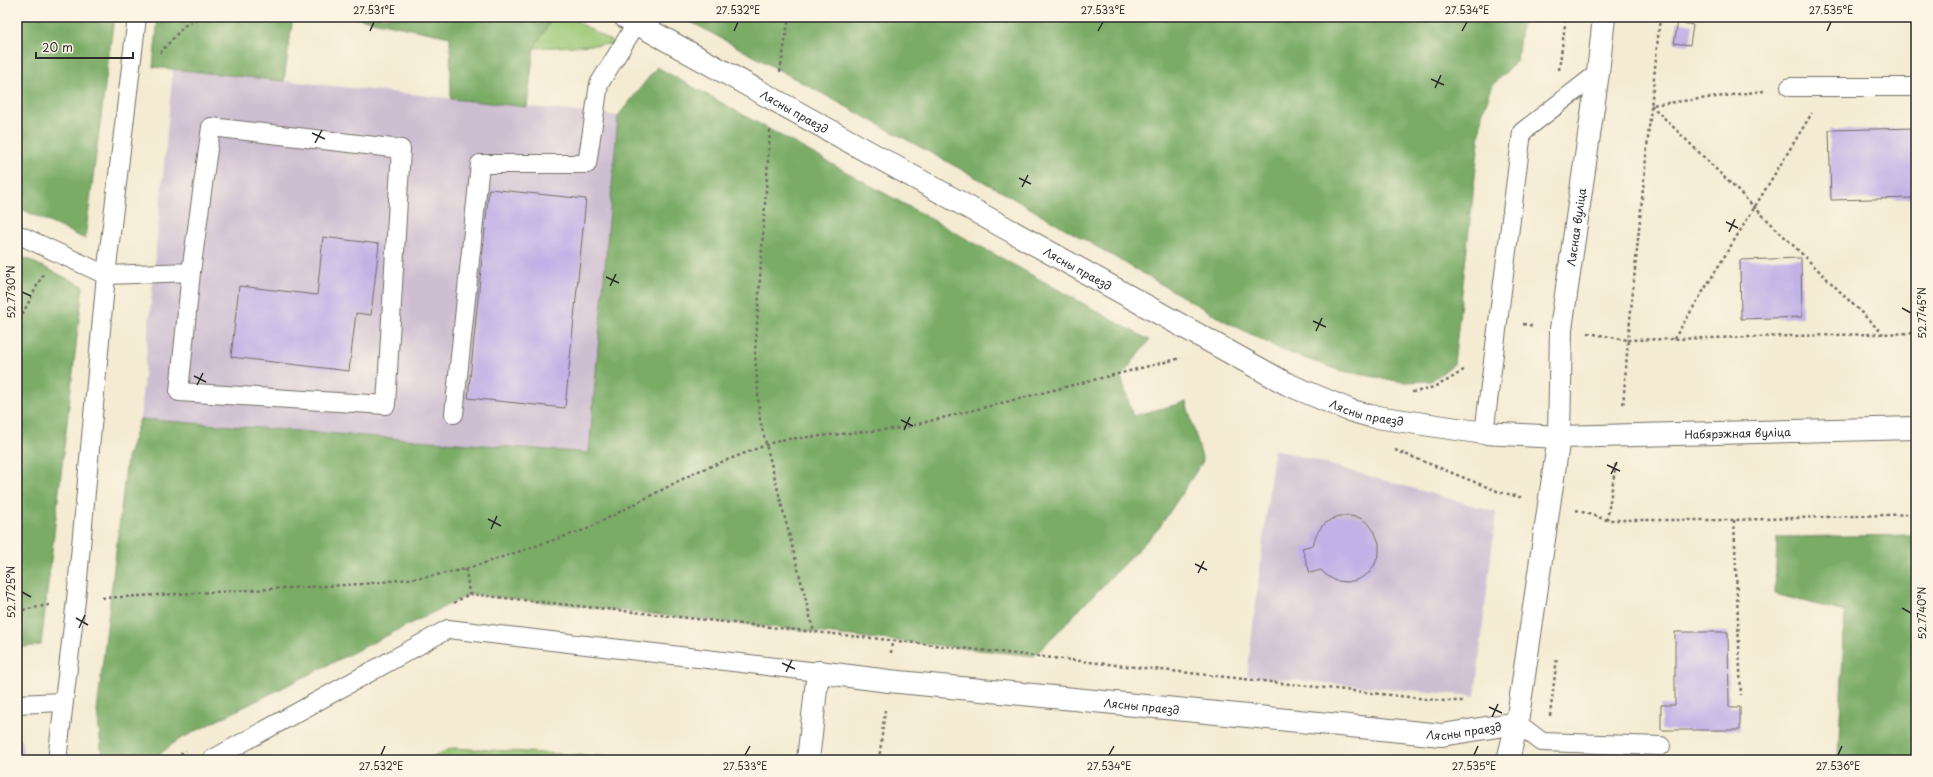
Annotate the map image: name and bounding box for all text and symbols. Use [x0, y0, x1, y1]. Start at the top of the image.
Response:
text: 27.531°E [353, 2, 395, 17]
text: 27.532°E [716, 2, 760, 17]
text: 27.533°E [1081, 2, 1125, 17]
text: 27.534°E [1445, 2, 1489, 17]
text: 27.535°E [1809, 2, 1853, 17]
scale bar [36, 34, 133, 60]
text: 20 m [42, 38, 73, 56]
street label: Лясны праезд [757, 85, 832, 137]
street label: Лясная вуліца [1562, 187, 1590, 267]
street label: Лясны праезд [1041, 242, 1115, 294]
text: 52.7730°N [3, 265, 18, 318]
text: 52.7745°N [1914, 287, 1929, 339]
street label: Лясны праезд [1327, 394, 1405, 429]
street label: Набярэжная вуліца [1684, 423, 1791, 442]
text: 52.7725°N [3, 566, 18, 618]
text: 52.7740°N [1914, 586, 1929, 639]
street label: Лясны праезд [1103, 694, 1180, 718]
street label: Лясны праезд [1426, 717, 1503, 744]
text: 27.532°E [359, 758, 403, 773]
text: 27.533°E [723, 758, 767, 773]
text: 27.534°E [1087, 758, 1131, 773]
text: 27.535°E [1452, 758, 1496, 773]
text: 27.536°E [1816, 758, 1860, 773]

